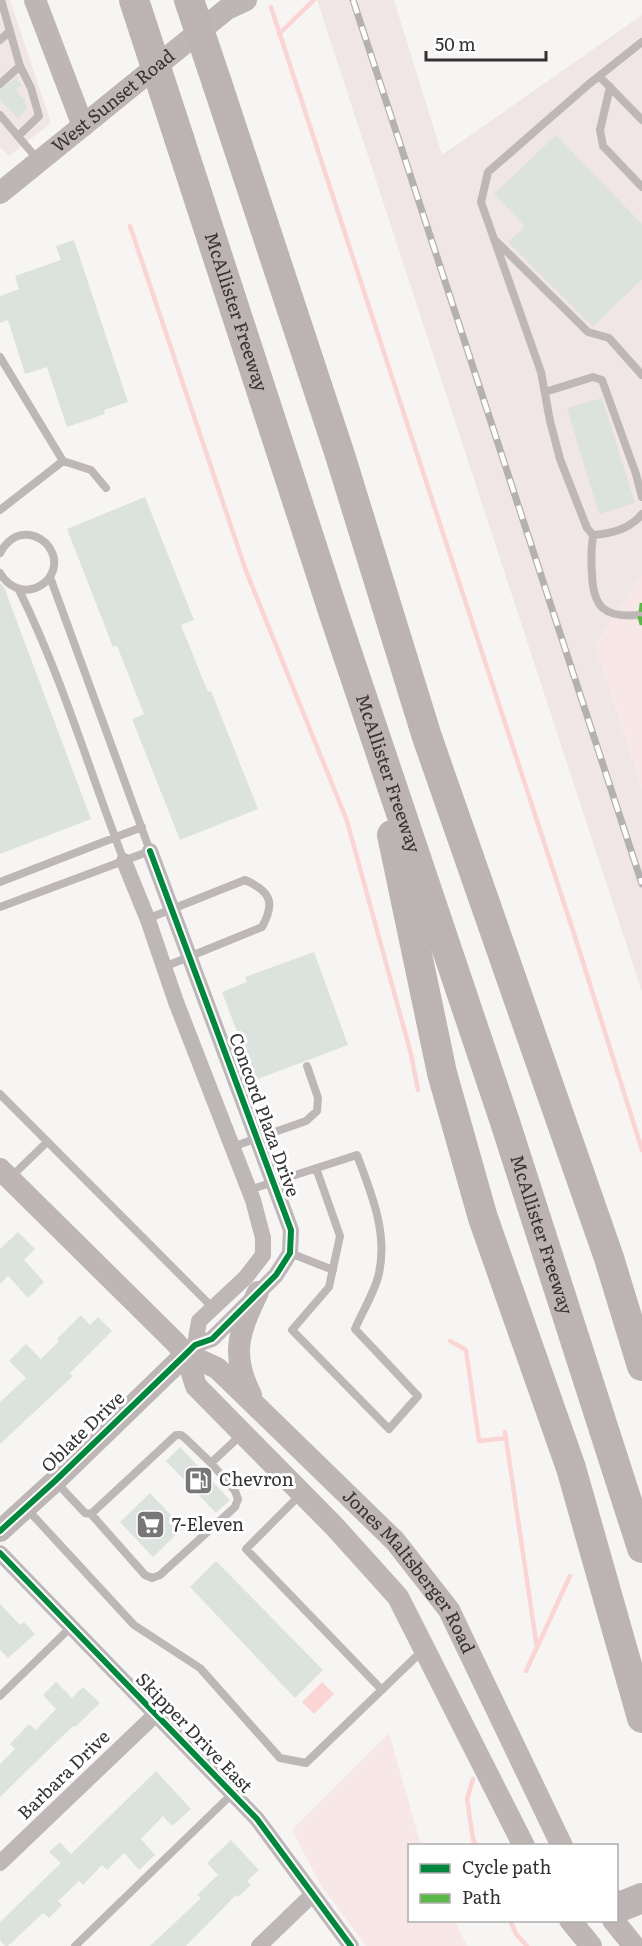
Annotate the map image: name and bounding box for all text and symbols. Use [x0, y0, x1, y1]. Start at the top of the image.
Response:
scale bar [426, 24, 546, 62]
text: 50 m [435, 30, 476, 57]
street label: West Sunset Road [45, 42, 180, 158]
street label: McAllister Freeway [198, 228, 276, 395]
street label: McAllister Freeway [350, 690, 429, 857]
street label: Concord Plaza Drive [223, 1029, 308, 1200]
street label: McAllister Freeway [504, 1151, 581, 1318]
street label: Oblate Drive [34, 1384, 130, 1478]
fuel station icon: Chevron [182, 1464, 214, 1496]
place label: Chevron [219, 1465, 294, 1492]
street label: Jones Maltsberger Road [337, 1482, 483, 1658]
supermarket icon: 7-Eleven [135, 1509, 167, 1541]
place label: 7-Eleven [172, 1510, 244, 1537]
street label: Skipper Drive East [130, 1666, 260, 1799]
street label: Barbara Drive [11, 1723, 115, 1825]
legend [408, 1844, 618, 1922]
text: Cycle path [462, 1853, 551, 1880]
text: Path [462, 1883, 501, 1910]

